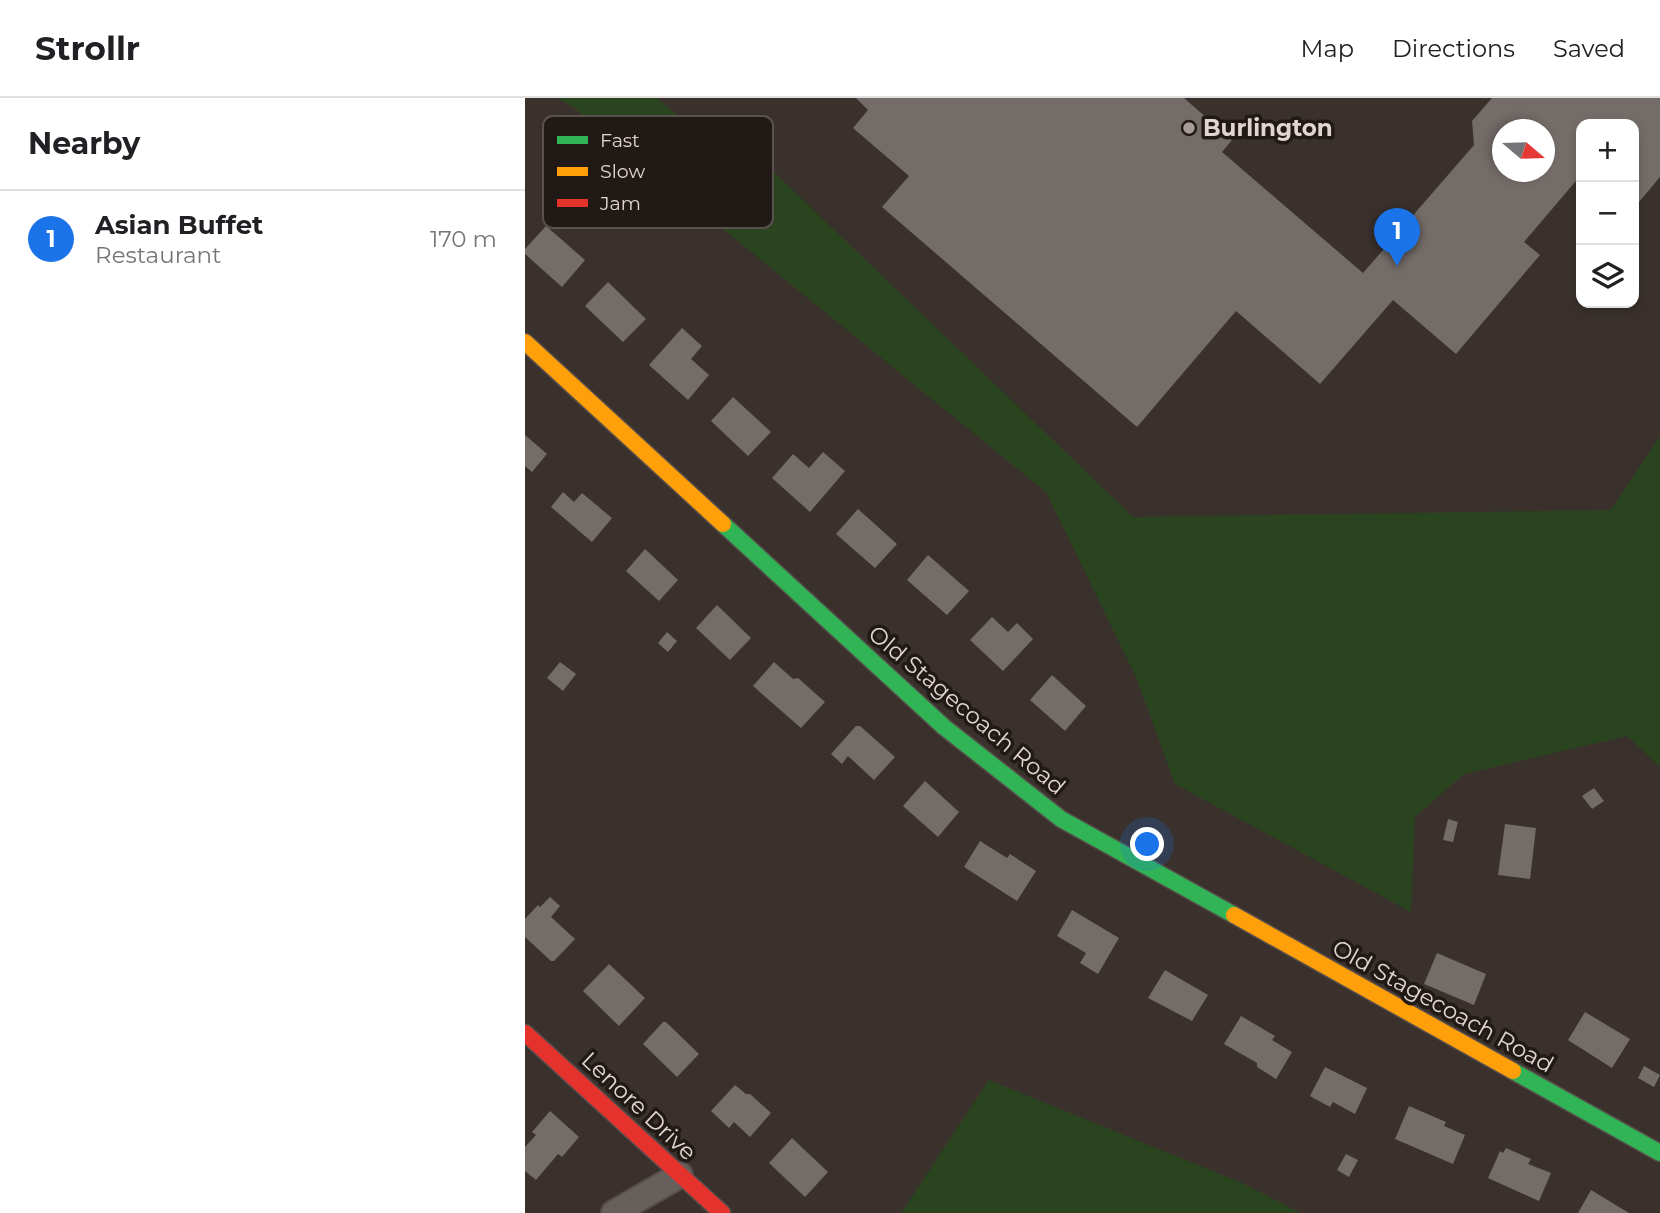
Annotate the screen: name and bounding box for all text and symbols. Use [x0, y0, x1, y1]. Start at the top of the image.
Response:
text: Strollr [35, 28, 140, 68]
text: Map [1301, 34, 1354, 63]
text: Directions [1392, 34, 1515, 63]
text: Saved [1553, 34, 1625, 63]
place label: Burlington [1203, 114, 1333, 142]
legend [543, 116, 773, 228]
north arrow [1492, 119, 1555, 182]
map controls [1576, 119, 1639, 308]
button: + [1576, 119, 1639, 182]
marker: Burlington [1181, 120, 1197, 136]
text: Nearby [28, 125, 140, 162]
text: Fast [600, 129, 640, 152]
text: Slow [600, 160, 645, 183]
button: − [1576, 182, 1639, 245]
text: Jam [599, 192, 641, 215]
pin: 1 [1374, 208, 1420, 266]
text: Asian Buffet [95, 209, 263, 241]
text: 1 [46, 225, 56, 253]
text: 170 m [430, 225, 497, 253]
text: Restaurant [95, 241, 221, 269]
button: layers [1576, 245, 1639, 308]
street label: Old Stagecoach Road [863, 619, 1071, 801]
your location [1130, 827, 1164, 861]
street label: Old Stagecoach Road [1328, 934, 1558, 1078]
street label: Lenore Drive [576, 1046, 702, 1166]

